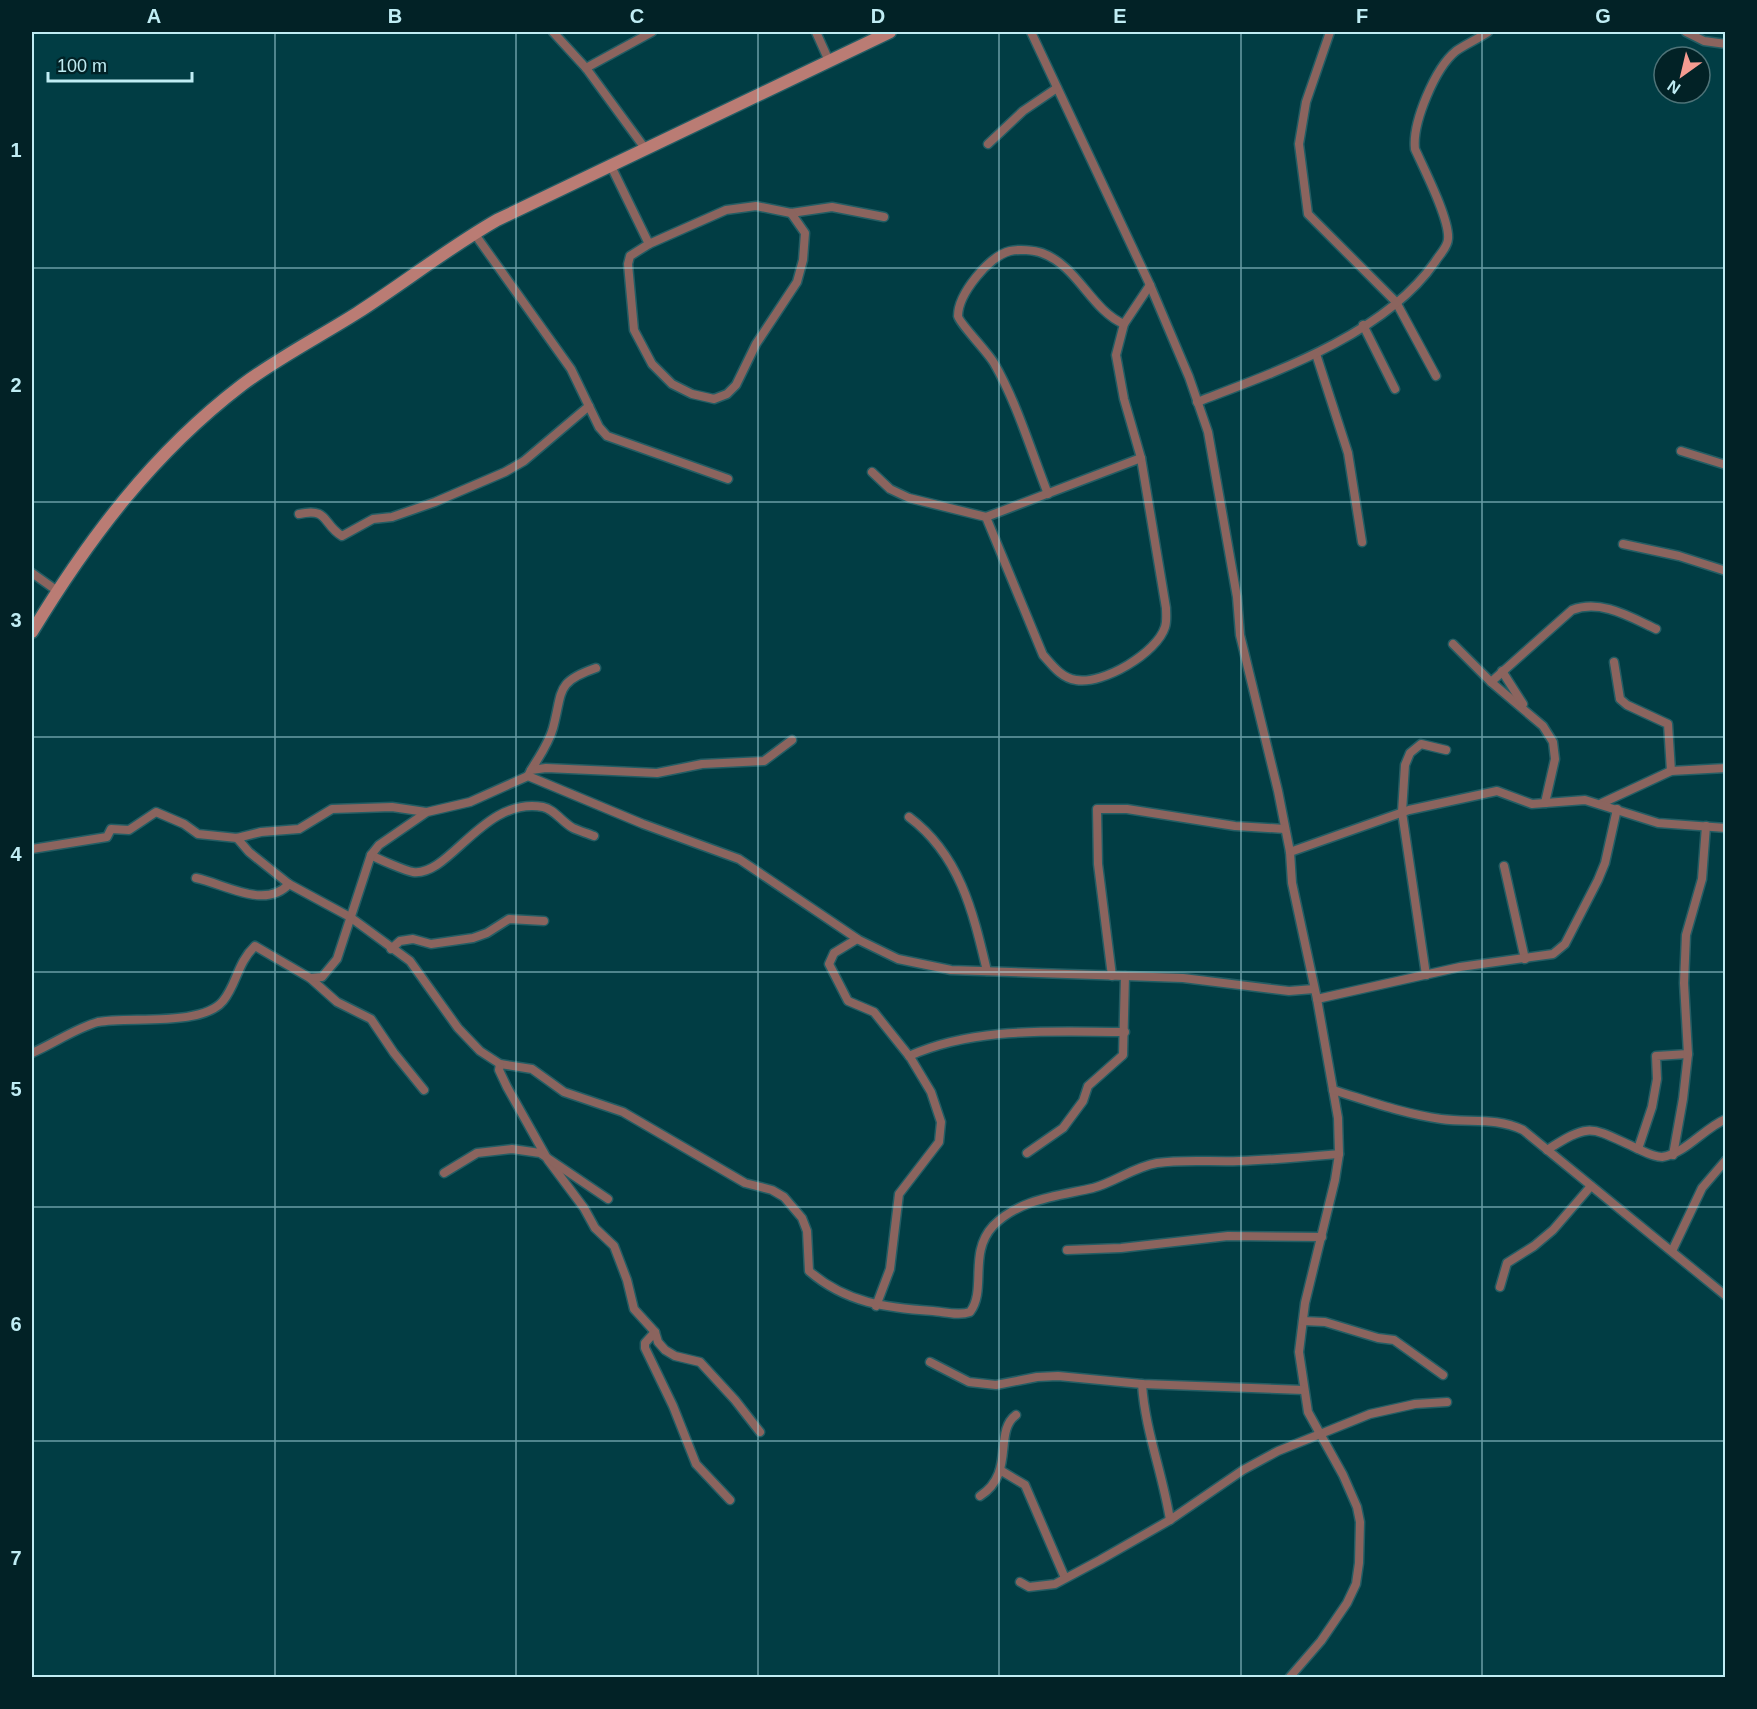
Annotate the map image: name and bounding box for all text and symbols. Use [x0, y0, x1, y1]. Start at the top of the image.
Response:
text: A [147, 5, 161, 27]
text: B [388, 5, 402, 27]
text: C [630, 5, 644, 27]
text: D [871, 5, 885, 27]
text: E [1113, 5, 1127, 27]
text: F [1356, 5, 1368, 27]
text: G [1595, 5, 1611, 27]
scale bar [48, 45, 192, 83]
north arrow [1652, 45, 1712, 105]
text: 100 m [57, 56, 107, 76]
text: N [1664, 77, 1683, 97]
text: 1 [10, 139, 22, 161]
text: 2 [10, 374, 22, 396]
text: 3 [10, 609, 22, 631]
text: 4 [10, 843, 22, 865]
text: 5 [10, 1078, 22, 1100]
text: 6 [10, 1313, 22, 1335]
text: 7 [10, 1547, 22, 1569]

